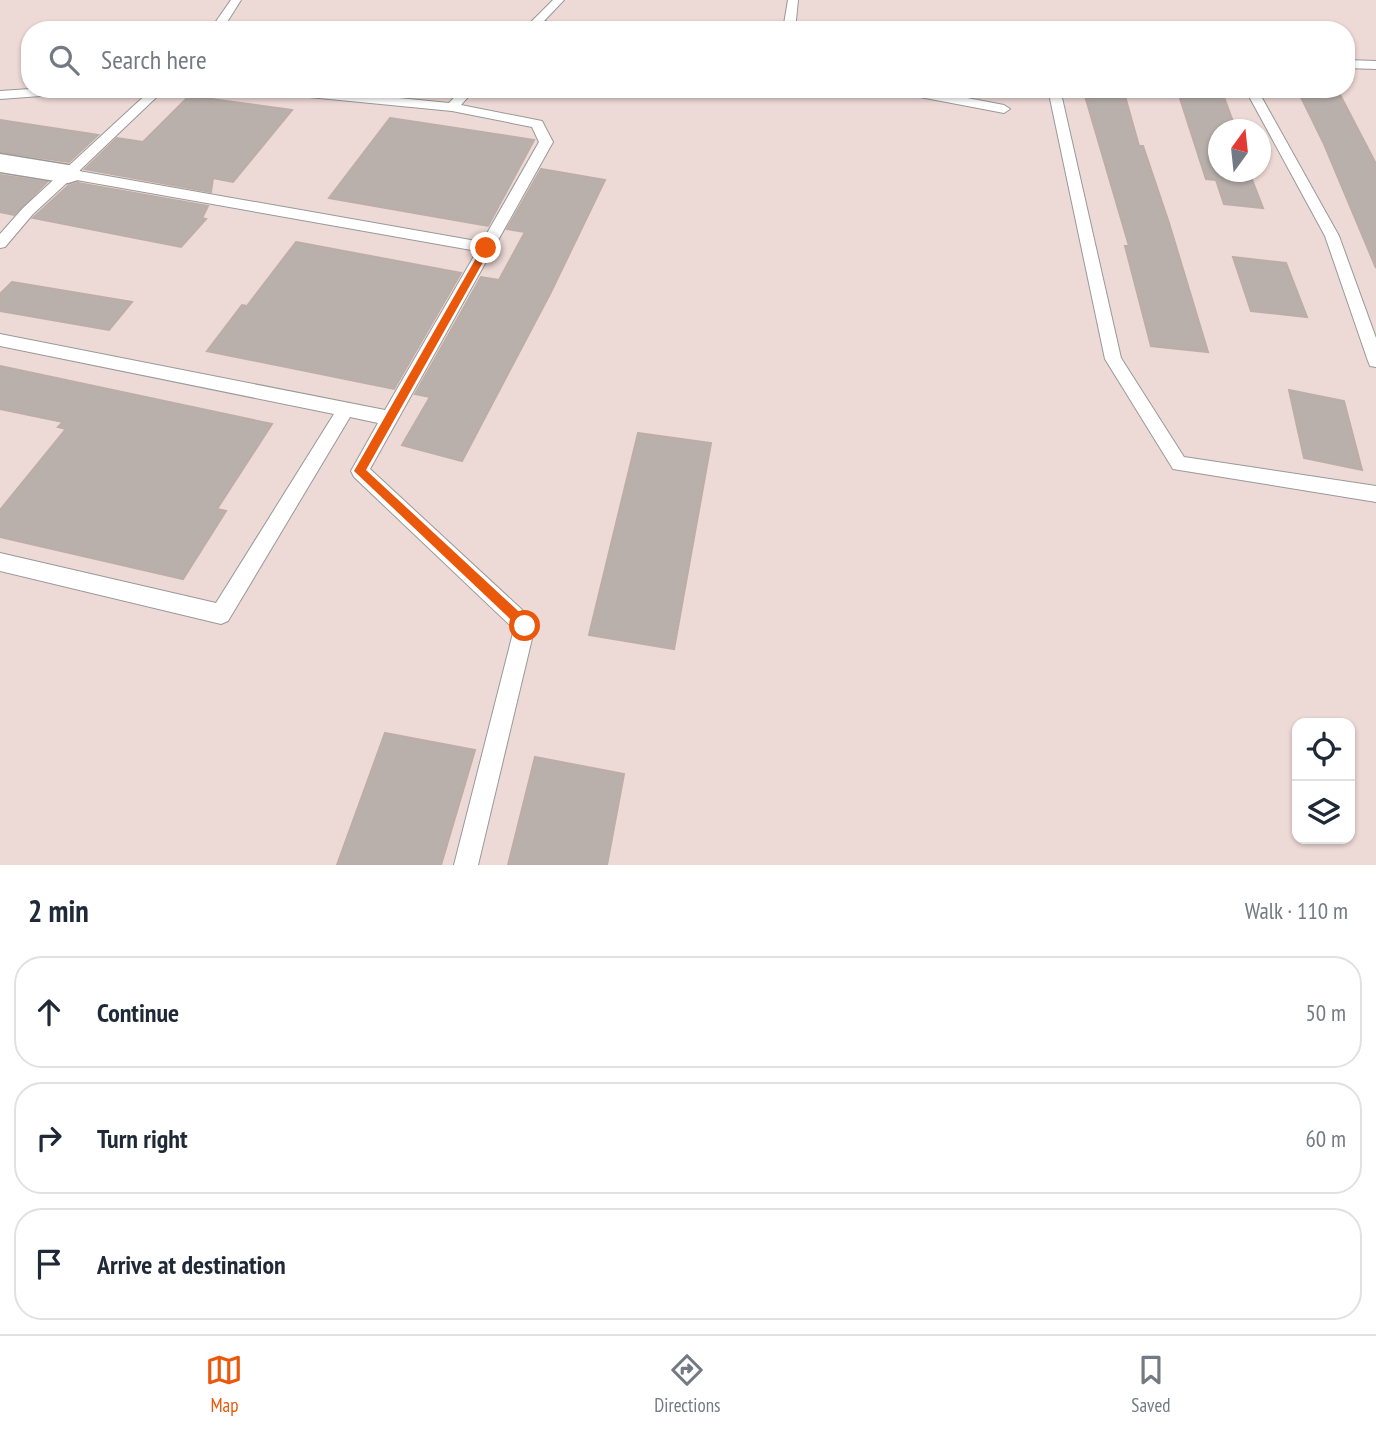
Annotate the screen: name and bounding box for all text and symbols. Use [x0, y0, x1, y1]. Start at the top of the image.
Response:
search box [21, 21, 1355, 98]
icon: search [45, 41, 83, 79]
text: Search here [101, 43, 207, 76]
north arrow [1208, 119, 1271, 182]
route end [470, 232, 501, 263]
route start [509, 610, 540, 641]
map controls [1292, 718, 1355, 844]
button: locate [1292, 718, 1355, 781]
button: layers [1292, 781, 1355, 844]
text: 2 min [28, 891, 89, 930]
text: Walk · 110 m [1245, 896, 1348, 925]
icon: ahead [30, 993, 68, 1031]
text: Continue [97, 996, 179, 1029]
text: 50 m [1305, 998, 1346, 1027]
icon: right [30, 1119, 68, 1157]
text: Turn right [97, 1122, 188, 1155]
text: 60 m [1305, 1124, 1346, 1153]
icon: arrive [30, 1245, 68, 1283]
text: Arrive at destination [97, 1248, 286, 1281]
tab: Map [205, 1351, 243, 1417]
tab: Directions [654, 1351, 720, 1417]
tab: Saved [1131, 1351, 1171, 1417]

